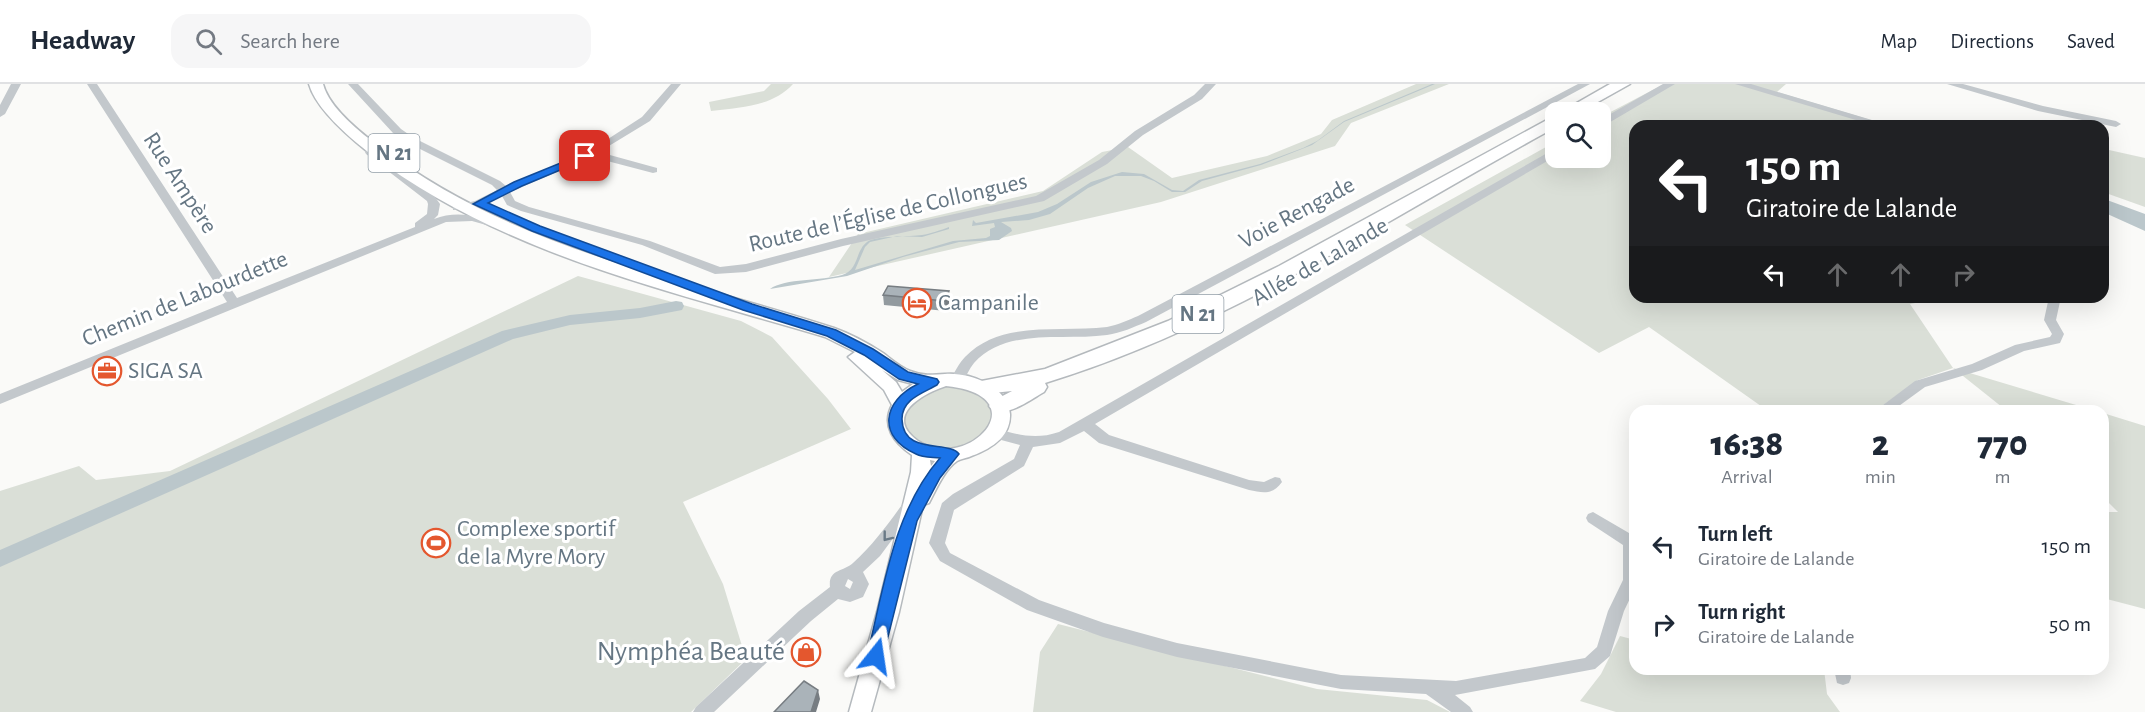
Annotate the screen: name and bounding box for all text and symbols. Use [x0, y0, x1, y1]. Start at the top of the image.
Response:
search box [171, 14, 591, 68]
icon: search [192, 25, 225, 58]
text: Headway [30, 27, 135, 55]
text: Search here [240, 30, 340, 52]
text: Map [1881, 31, 1917, 52]
text: Directions [1950, 31, 2034, 52]
text: Saved [2067, 31, 2115, 52]
map controls [1545, 102, 1611, 168]
button: search [1545, 102, 1611, 168]
street label: Rue Ampère [139, 128, 221, 238]
pin [559, 130, 610, 181]
road number: N 21 [368, 134, 420, 172]
icon: arrive [568, 139, 601, 172]
icon: left [1647, 144, 1725, 222]
text: 150 m [1746, 146, 1841, 188]
street label: Route de l’Église de Collongues [746, 167, 1030, 257]
street label: Voie Rengade [1235, 173, 1359, 253]
text: Giratoire de Lalande [1746, 195, 1957, 222]
street label: Allée de Lalande [1248, 213, 1392, 311]
street label: Chemin de Labourdette [79, 247, 291, 351]
icon: left [1758, 258, 1791, 291]
icon: ahead [1821, 258, 1854, 291]
icon: ahead [1884, 258, 1917, 291]
icon: right [1947, 258, 1980, 291]
hotel icon: Campanile [901, 287, 933, 319]
place label: Campanile [938, 291, 1039, 315]
road number: N 21 [1172, 295, 1224, 333]
office icon: SIGA SA [91, 355, 123, 387]
place label: SIGA SA [128, 359, 203, 383]
text: 16:38 [1710, 426, 1783, 462]
text: 2 [1872, 426, 1889, 462]
text: 770 [1977, 426, 2028, 462]
text: Arrival [1721, 467, 1773, 487]
text: min [1865, 467, 1896, 487]
text: m [1994, 467, 2010, 487]
place label: Complexe sportif de la Myre Mory [457, 517, 617, 569]
text: Turn left [1698, 523, 1772, 545]
sports icon: Complexe sportif de la Myre Mory [420, 527, 452, 559]
icon: left [1647, 530, 1680, 563]
one-way arrow [883, 531, 894, 542]
text: 150 m [2041, 535, 2091, 557]
text: Giratoire de Lalande [1698, 549, 1854, 569]
text: Turn right [1698, 601, 1785, 623]
icon: right [1647, 608, 1680, 641]
text: 50 m [2049, 613, 2091, 635]
position arrow [844, 624, 908, 688]
text: Giratoire de Lalande [1698, 627, 1854, 647]
shop icon: Nymphéa Beauté [790, 636, 822, 668]
place label: Nymphéa Beauté [597, 638, 785, 666]

